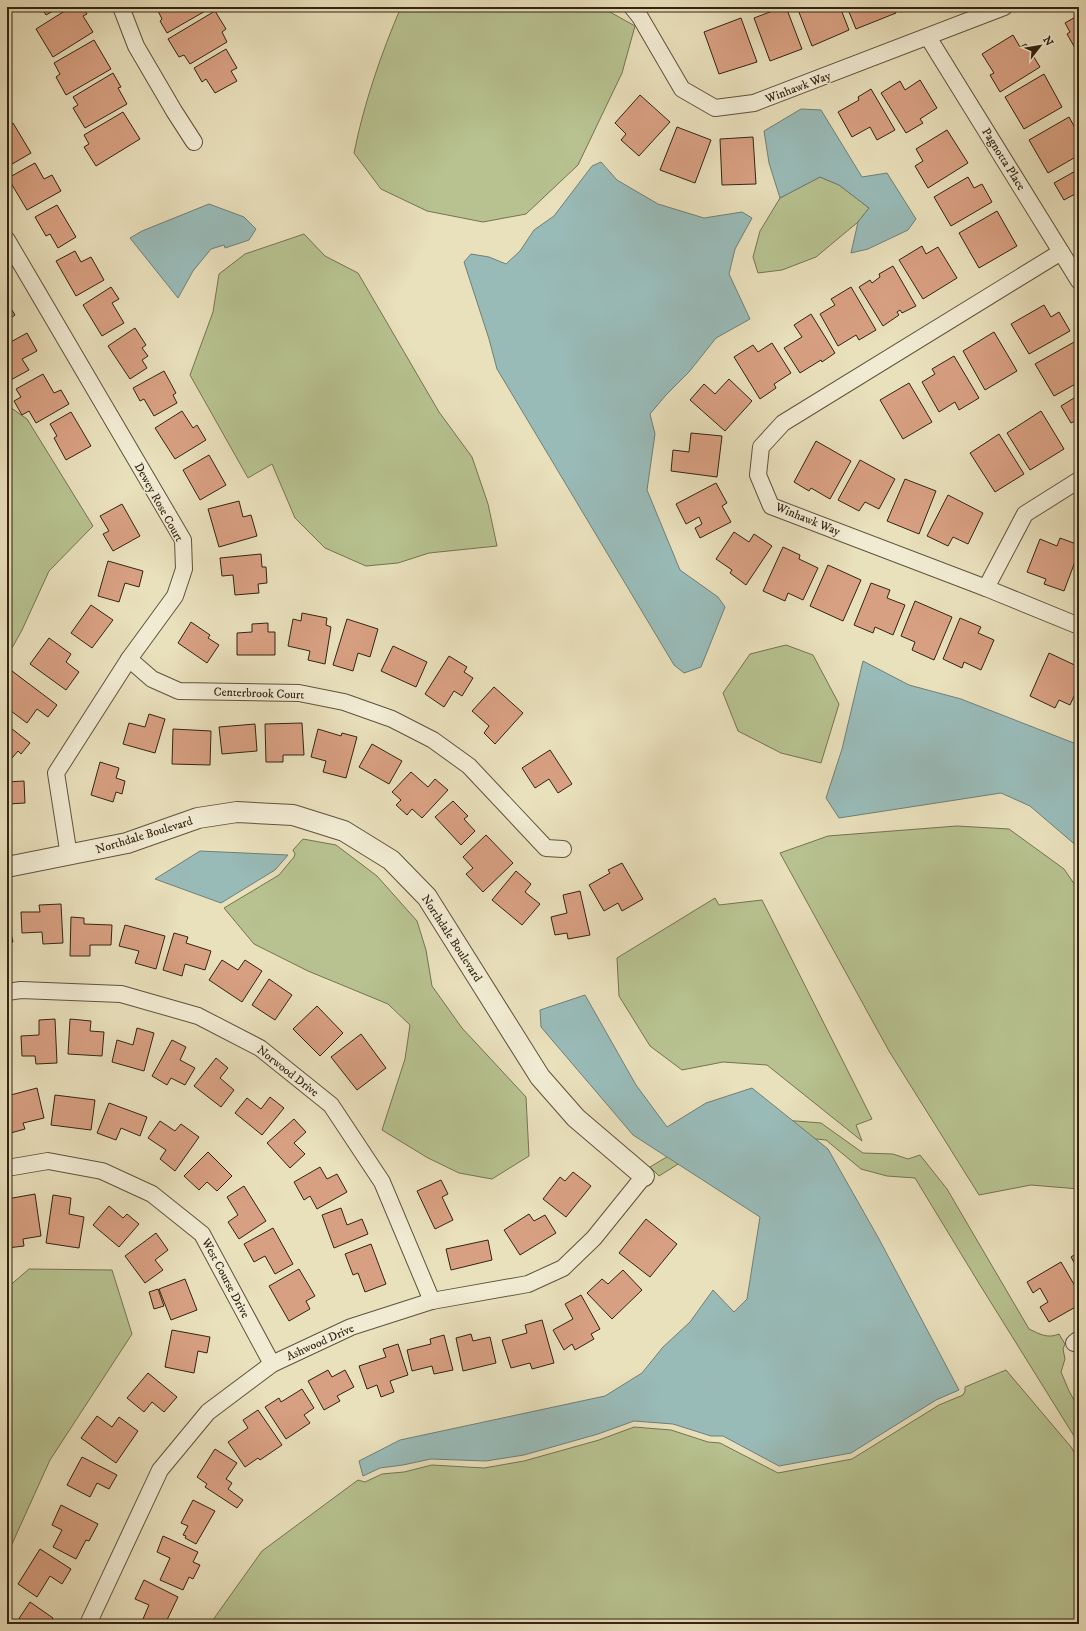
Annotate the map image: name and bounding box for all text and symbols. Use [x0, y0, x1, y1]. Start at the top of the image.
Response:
north arrow [1020, 26, 1060, 66]
text: N [1039, 34, 1056, 49]
street label: Winhawk Way [762, 68, 833, 107]
street label: Pagnotta Place [978, 125, 1029, 193]
street label: Dewey Rose Court [131, 460, 187, 545]
street label: Winhawk Way [772, 499, 843, 539]
street label: Centerbrook Court [213, 684, 305, 703]
street label: Northdale Boulevard [94, 814, 194, 857]
street label: Northdale Boulevard [418, 892, 485, 985]
street label: Norwood Drive [254, 1043, 322, 1100]
street label: West Course Drive [198, 1235, 253, 1321]
street label: Ashwood Drive [284, 1321, 356, 1364]

